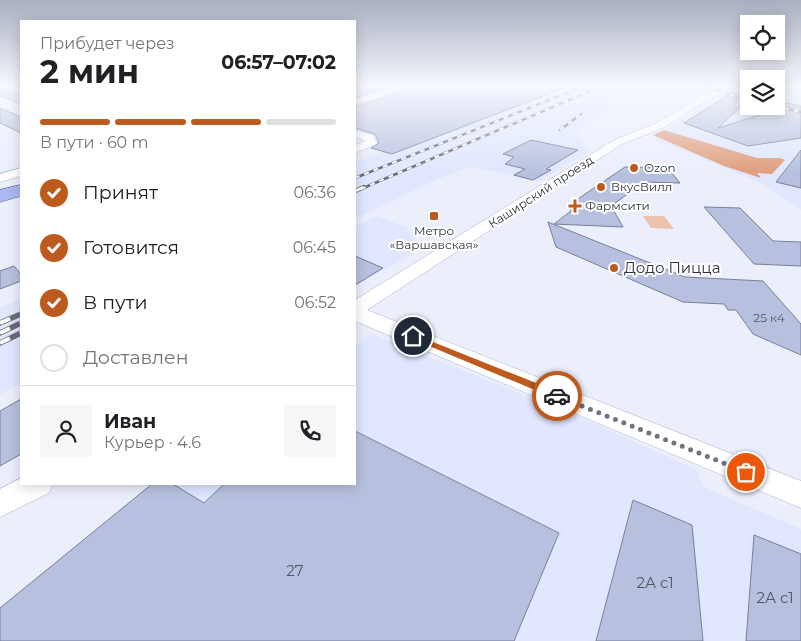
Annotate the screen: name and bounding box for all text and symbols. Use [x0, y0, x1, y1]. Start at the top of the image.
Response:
map controls [740, 15, 785, 115]
button: locate [740, 15, 785, 60]
text: Прибудет через [40, 34, 175, 53]
text: 06:57–07:02 [221, 51, 336, 74]
text: 2 мин [40, 52, 139, 91]
button: layers [740, 70, 785, 115]
text: В пути · 60 m [40, 133, 148, 152]
street label: Каширский проезд [486, 152, 596, 231]
place label: Ozon [644, 160, 676, 175]
marker: Ozon [628, 162, 640, 174]
icon: check [40, 179, 68, 207]
place label: ВкусВилл [611, 179, 672, 194]
text: Принят [83, 181, 158, 204]
marker: ВкусВилл [595, 181, 607, 193]
text: 06:36 [294, 183, 336, 202]
place label: Фармсити [585, 198, 650, 213]
marker: Фармсити [569, 200, 581, 212]
marker: Метро «Варшавская» [428, 210, 440, 222]
place label: Метро «Варшавская» [390, 223, 479, 252]
icon: check [40, 234, 68, 262]
text: Готовится [83, 236, 179, 259]
text: 06:45 [293, 238, 336, 257]
place label: Додо Пицца [624, 258, 720, 277]
marker: Додо Пицца [608, 262, 620, 274]
icon: check [40, 289, 68, 317]
text: В пути [83, 291, 148, 314]
text: 06:52 [294, 293, 336, 312]
house number: 25 к4 [753, 310, 785, 325]
pin [392, 315, 434, 357]
icon: home [399, 322, 427, 350]
text: Доставлен [83, 346, 189, 369]
courier [532, 371, 582, 421]
icon: car [543, 382, 571, 410]
button: person [40, 405, 92, 457]
button: phone [284, 405, 336, 457]
text: Иван [104, 410, 156, 433]
text: Курьер · 4.6 [104, 433, 201, 452]
pin [725, 451, 767, 493]
icon: bag [732, 458, 760, 486]
house number: 27 [286, 561, 304, 580]
house number: 2А с1 [636, 573, 674, 592]
house number: 2А с1 [756, 588, 794, 607]

